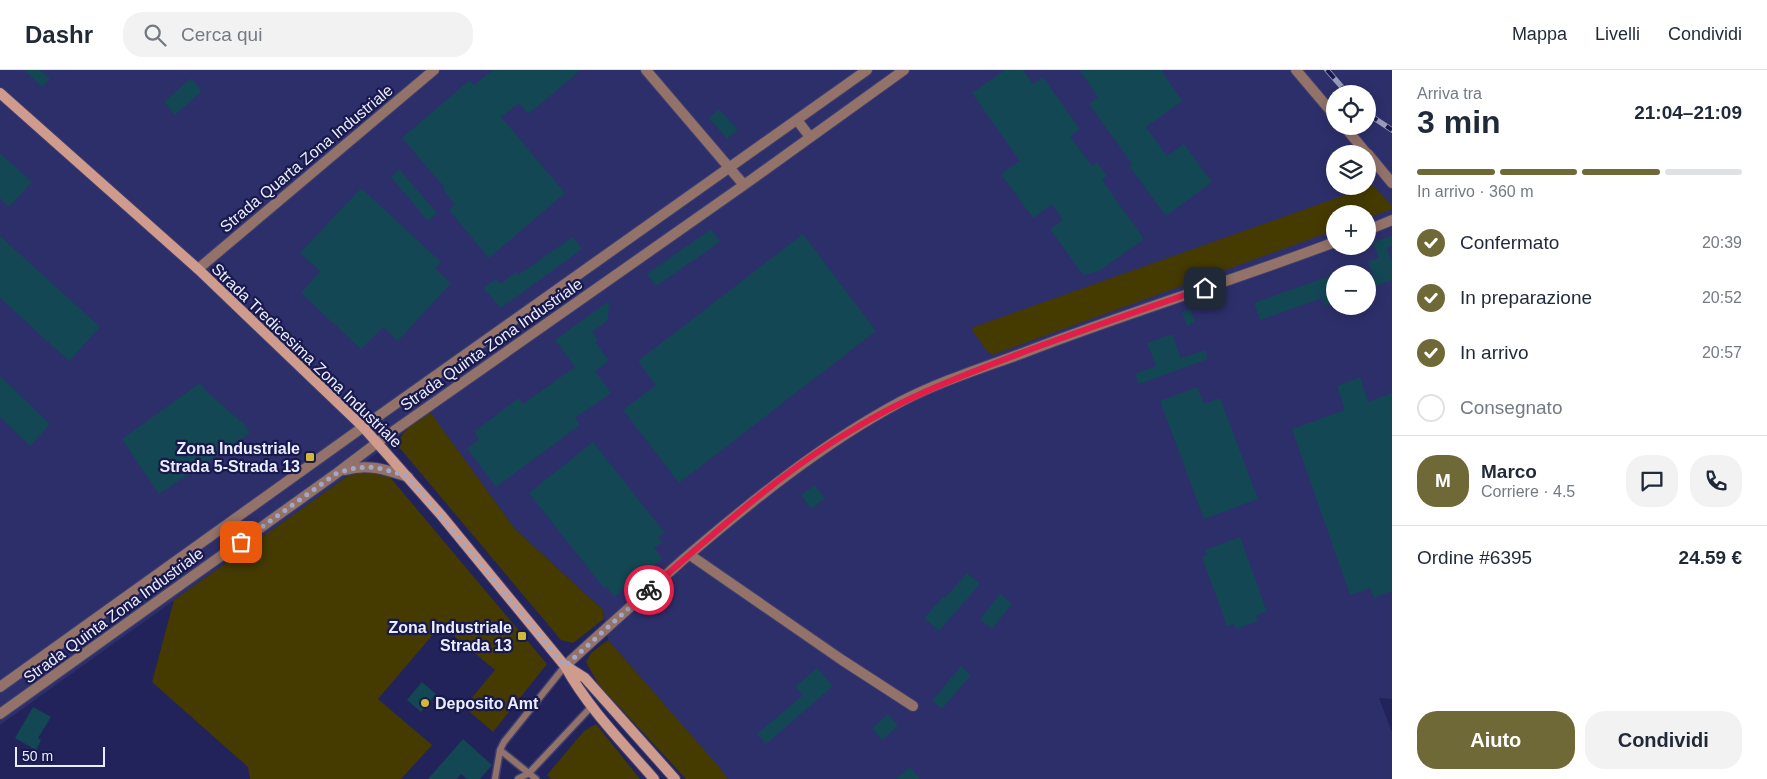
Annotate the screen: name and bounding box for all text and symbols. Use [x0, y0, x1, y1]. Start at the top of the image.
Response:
search box [123, 12, 473, 57]
text: Dashr [25, 21, 93, 48]
icon: search [141, 21, 169, 49]
text: Cerca qui [181, 24, 262, 45]
text: Mappa [1512, 24, 1567, 44]
text: Livelli [1595, 24, 1640, 44]
text: Condividi [1668, 24, 1742, 44]
street label: Strada Quarta Zona Industriale [217, 81, 396, 236]
map controls [1326, 85, 1376, 315]
button: locate [1326, 85, 1376, 135]
text: Arriva tra [1417, 85, 1482, 102]
text: 21:04–21:09 [1634, 102, 1742, 123]
text: 3 min [1417, 104, 1501, 140]
button: layers [1326, 145, 1376, 195]
text: In arrivo · 360 m [1417, 183, 1533, 200]
button: + [1326, 205, 1376, 255]
icon: check [1417, 229, 1445, 257]
text: Confermato [1460, 232, 1559, 253]
text: 20:39 [1702, 234, 1742, 251]
street label: Strada Tredicesima Zona Industriale [208, 260, 405, 451]
button: − [1326, 265, 1376, 315]
pin [1184, 267, 1226, 309]
icon: home [1191, 274, 1219, 302]
street label: Strada Quinta Zona Industriale [397, 275, 585, 414]
icon: check [1417, 284, 1445, 312]
text: In preparazione [1460, 287, 1592, 308]
text: 20:52 [1702, 289, 1742, 306]
icon: check [1417, 339, 1445, 367]
text: In arrivo [1460, 342, 1529, 363]
text: 20:57 [1702, 344, 1742, 361]
text: Consegnato [1460, 397, 1562, 418]
place label: Zona Industriale Strada 5-Strada 13 [159, 440, 300, 475]
marker: Zona Industriale Strada 5-Strada 13 [304, 451, 316, 463]
button: chat [1626, 455, 1678, 507]
button: phone [1690, 455, 1742, 507]
text: Marco [1481, 461, 1537, 482]
text: M [1435, 470, 1451, 491]
text: Corriere · 4.5 [1481, 483, 1575, 500]
pin [220, 521, 262, 563]
icon: bag [227, 528, 255, 556]
street label: Strada Quinta Zona Industriale [20, 544, 207, 686]
text: Ordine #6395 [1417, 547, 1532, 568]
text: 24.59 € [1679, 547, 1742, 568]
courier [624, 565, 674, 615]
icon: bike [635, 576, 663, 604]
place label: Zona Industriale Strada 13 [388, 619, 512, 654]
marker: Zona Industriale Strada 13 [516, 630, 528, 642]
place label: Deposito Amt [435, 695, 539, 712]
marker: Deposito Amt [419, 697, 431, 709]
button: Aiuto [1417, 711, 1575, 769]
button: Condividi [1585, 711, 1742, 769]
scale bar [15, 744, 105, 767]
text: 50 m [22, 748, 53, 764]

